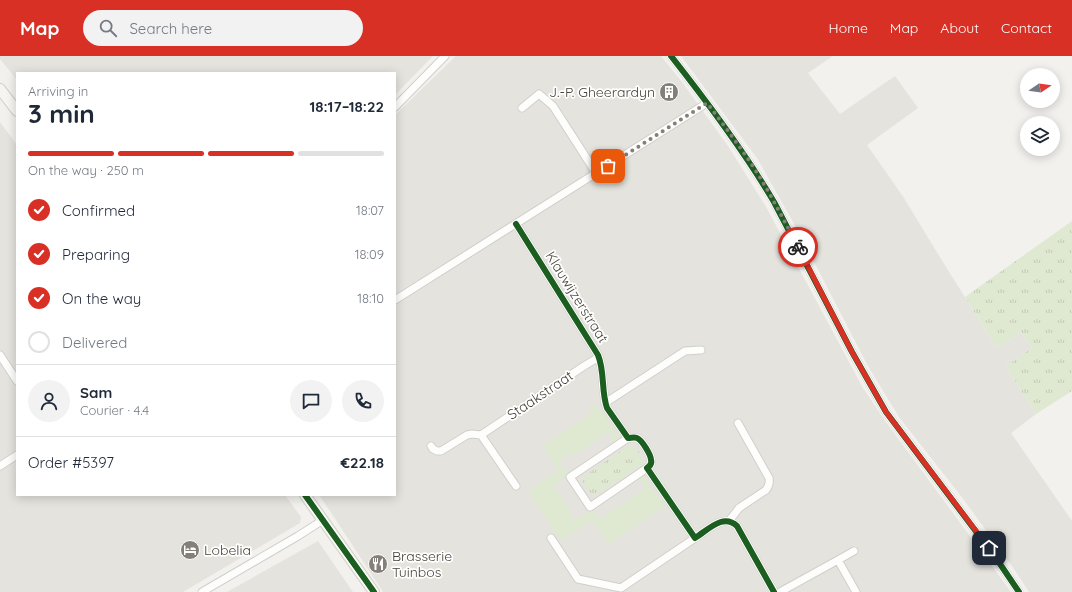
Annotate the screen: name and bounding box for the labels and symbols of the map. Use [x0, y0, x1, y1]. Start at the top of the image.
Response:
north arrow [1020, 68, 1060, 108]
building icon: J.-P. Gheerardyn [658, 81, 680, 103]
place label: J.-P. Gheerardyn [549, 83, 655, 101]
pin [591, 149, 625, 183]
courier [778, 227, 818, 267]
street label: Klauwijzerstraat [542, 248, 612, 346]
street label: Staakstraat [504, 366, 577, 424]
pin [972, 531, 1006, 565]
hotel icon: Lobelia [179, 539, 201, 561]
place label: Lobelia [204, 541, 251, 559]
place label: Brasserie Tuinbos [392, 547, 452, 581]
restaurant icon: Brasserie Tuinbos [367, 553, 389, 575]

